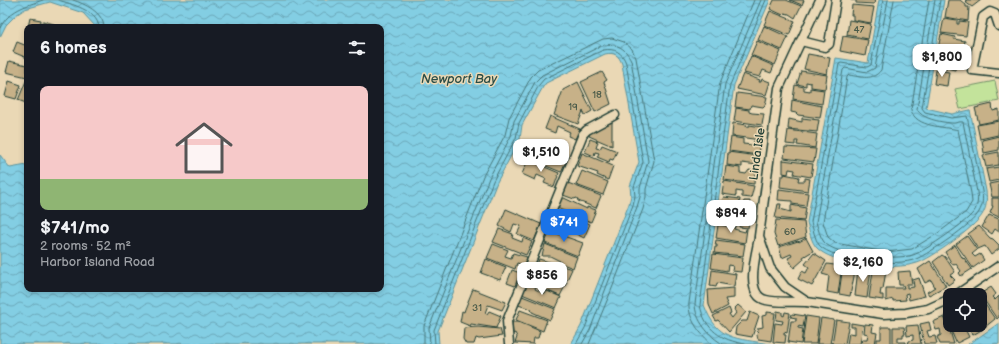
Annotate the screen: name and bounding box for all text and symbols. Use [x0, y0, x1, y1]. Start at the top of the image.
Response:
house number: 47 [853, 24, 865, 36]
icon: filters [346, 37, 368, 59]
text: 6 homes [40, 38, 107, 58]
pin: $1,800 [909, 44, 975, 78]
text: $1,800 [922, 49, 962, 65]
water label: Newport Bay [421, 71, 498, 87]
house number: 18 [592, 89, 602, 101]
house number: 19 [568, 101, 578, 113]
icon: home [168, 112, 240, 184]
street label: Linda Isle [746, 127, 769, 181]
pin: $1,510 [508, 139, 574, 173]
text: $1,510 [522, 144, 560, 160]
pin: $894 [707, 200, 755, 234]
text: $894 [715, 205, 747, 221]
pin: $741 [540, 209, 588, 243]
text: $741 [550, 214, 578, 230]
text: $741/mo [40, 218, 110, 238]
house number: 60 [784, 226, 796, 238]
text: 2 rooms · 52 m² [40, 238, 131, 254]
pin: $2,160 [830, 249, 896, 283]
text: Harbor Island Road [40, 254, 155, 270]
text: $2,160 [843, 254, 883, 270]
pin: $856 [518, 262, 566, 296]
text: $856 [526, 267, 558, 283]
map controls [943, 288, 987, 332]
button: locate [943, 288, 987, 332]
house number: 31 [472, 302, 482, 314]

